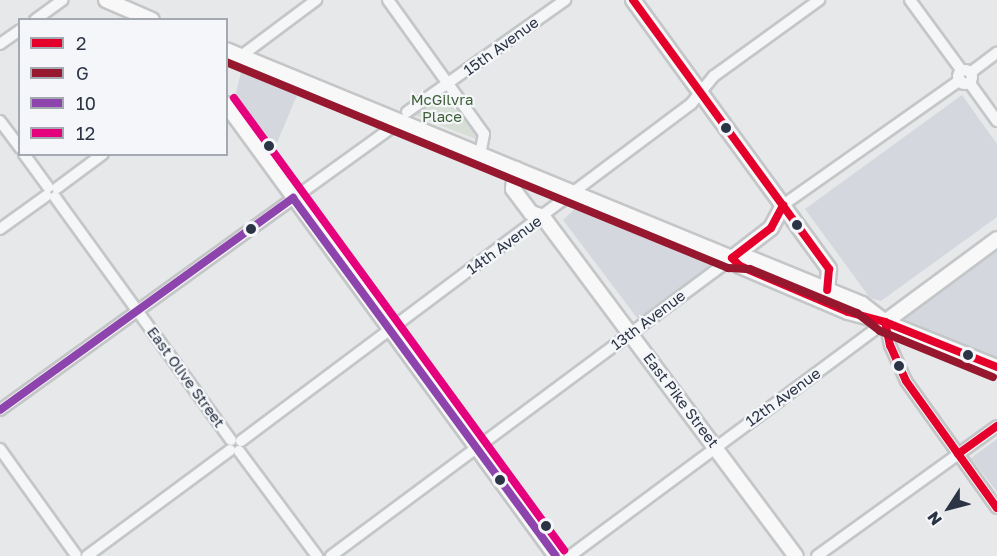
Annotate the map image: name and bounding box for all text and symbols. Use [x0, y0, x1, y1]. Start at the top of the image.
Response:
street label: 15th Avenue [460, 13, 542, 79]
legend [18, 18, 228, 156]
text: 2 [76, 32, 86, 54]
text: G [76, 62, 89, 84]
park label: McGilvra Place [411, 90, 473, 125]
text: 10 [76, 92, 96, 114]
text: 12 [76, 122, 95, 144]
unlabelled marker [720, 122, 732, 134]
unlabelled marker [263, 140, 275, 152]
street label: 14th Avenue [463, 212, 545, 278]
unlabelled marker [791, 219, 803, 231]
unlabelled marker [245, 223, 257, 235]
street label: 13th Avenue [607, 286, 689, 354]
street label: East Olive Street [143, 323, 229, 431]
street label: East Pike Street [639, 349, 723, 451]
unlabelled marker [962, 349, 974, 361]
unlabelled marker [893, 360, 905, 372]
street label: 12th Avenue [742, 364, 824, 430]
unlabelled marker [494, 474, 506, 486]
north arrow [919, 478, 979, 538]
text: N [923, 508, 946, 529]
unlabelled marker [540, 520, 552, 532]

